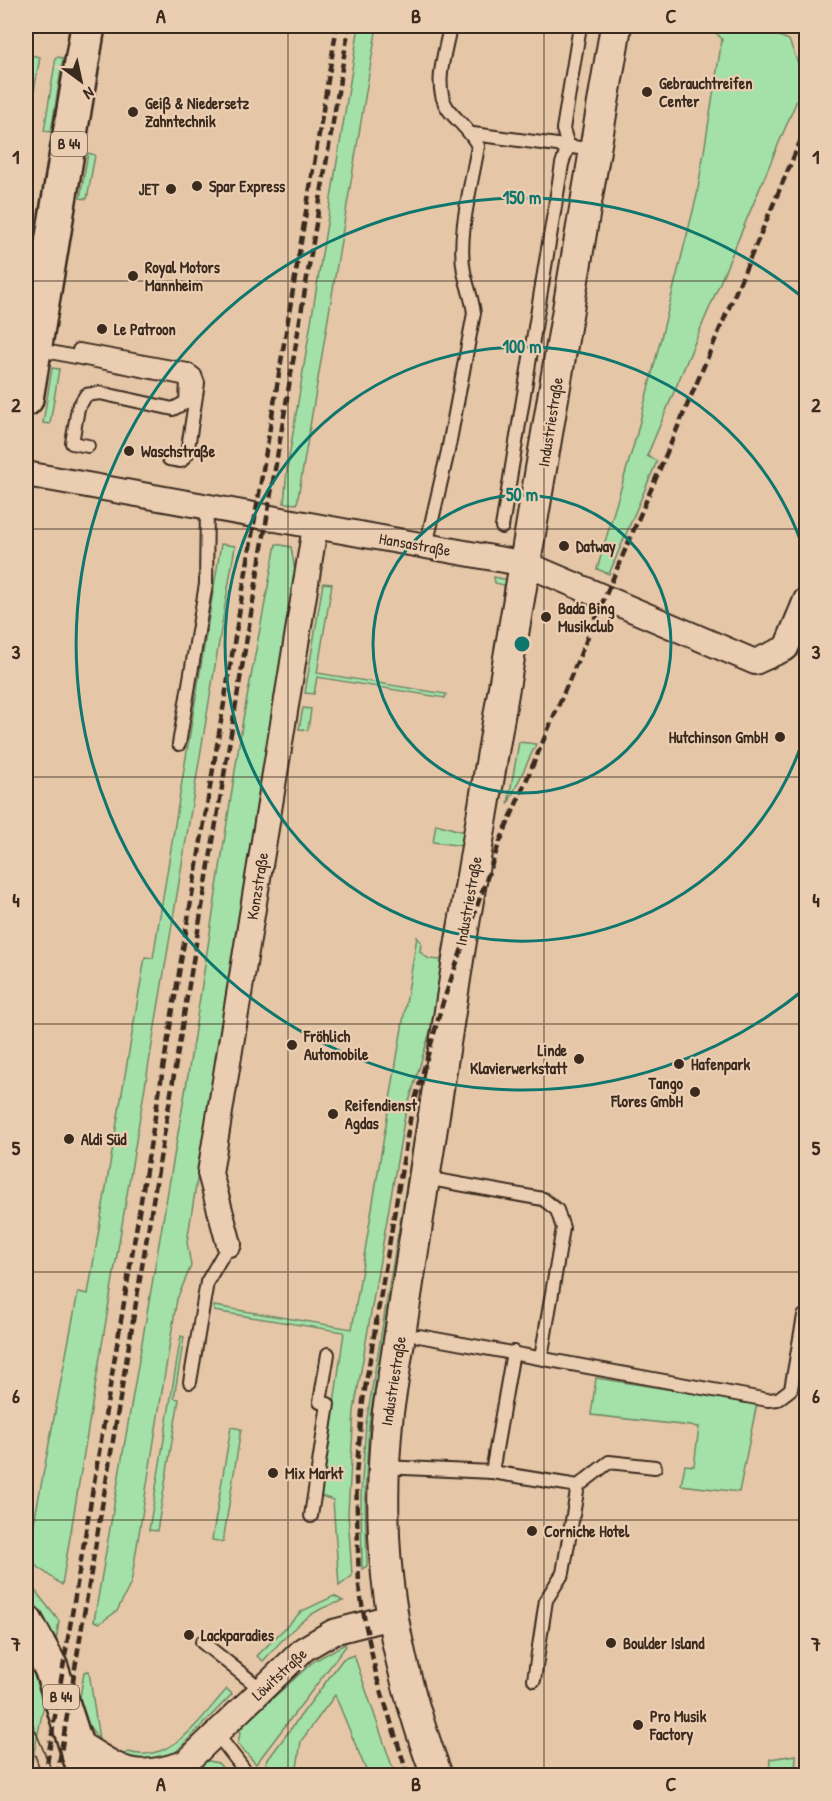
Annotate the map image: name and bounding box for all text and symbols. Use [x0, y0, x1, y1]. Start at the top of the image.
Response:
text: A [156, 2, 166, 29]
text: B [411, 2, 421, 29]
text: C [666, 2, 677, 29]
north arrow [51, 51, 111, 111]
place label: Gebrauchtreifen Center [659, 72, 752, 112]
text: N [79, 82, 99, 105]
marker: Gebrauchtreifen Center [640, 85, 654, 99]
place label: Geiß & Niedersetz Zahntechnik [145, 92, 249, 132]
marker: Geiß & Niedersetz Zahntechnik [126, 105, 140, 119]
road number: B 44 [51, 132, 87, 156]
text: 1 [12, 143, 20, 170]
text: 1 [812, 143, 820, 170]
place label: Spar Express [209, 175, 286, 198]
place label: JET [139, 178, 160, 200]
marker: Spar Express [190, 179, 204, 193]
marker: JET [164, 182, 178, 196]
text: 150 m [503, 185, 541, 210]
place label: Royal Motors Mannheim [145, 256, 221, 296]
marker: Royal Motors Mannheim [126, 269, 140, 283]
place label: Le Patroon [114, 318, 176, 340]
marker: Le Patroon [95, 322, 109, 336]
text: 100 m [502, 334, 542, 359]
street label: Industriestraße [532, 375, 568, 468]
text: 2 [11, 391, 21, 418]
text: 2 [811, 391, 821, 418]
place label: Waschstraße [141, 440, 216, 463]
marker: Waschstraße [122, 444, 136, 458]
text: 50 m [506, 482, 538, 507]
street label: Hansastraße [377, 527, 453, 561]
place label: Datway [576, 535, 616, 558]
marker: Datway [557, 539, 571, 553]
place label: Bada Bing Musikclub [558, 597, 615, 637]
marker: Bada Bing Musikclub [539, 610, 553, 624]
centre of rings [512, 634, 532, 654]
text: 3 [12, 638, 21, 665]
text: 3 [812, 638, 821, 665]
place label: Hutchinson GmbH [669, 726, 769, 748]
marker: Hutchinson GmbH [773, 730, 787, 744]
street label: Konzstraße [241, 850, 273, 921]
street label: Industriestraße [449, 854, 487, 947]
text: 4 [12, 886, 20, 913]
text: 4 [812, 886, 820, 913]
place label: Fröhlich Automobile [303, 1025, 369, 1065]
marker: Fröhlich Automobile [285, 1038, 299, 1052]
place label: Linde Klavierwerkstatt [470, 1039, 568, 1079]
marker: Linde Klavierwerkstatt [572, 1052, 586, 1066]
place label: Hafenpark [691, 1053, 750, 1076]
marker: Hafenpark [672, 1057, 686, 1071]
place label: Tango Flores GmbH [610, 1072, 684, 1112]
marker: Tango Flores GmbH [688, 1085, 702, 1099]
place label: Reifendienst Agdas [345, 1094, 417, 1135]
marker: Reifendienst Agdas [326, 1107, 340, 1121]
place label: Aldi Süd [81, 1128, 127, 1150]
marker: Aldi Süd [62, 1132, 76, 1146]
text: 5 [12, 1134, 21, 1161]
text: 5 [812, 1134, 821, 1161]
street label: Industriestraße [375, 1334, 411, 1427]
text: 6 [12, 1382, 20, 1409]
text: 6 [812, 1382, 820, 1409]
place label: Mix Markt [285, 1462, 344, 1484]
marker: Mix Markt [266, 1466, 280, 1480]
place label: Corniche Hotel [544, 1520, 630, 1542]
marker: Corniche Hotel [525, 1524, 539, 1538]
place label: Lackparadies [201, 1624, 275, 1647]
marker: Lackparadies [182, 1628, 196, 1642]
text: 7 [10, 1630, 21, 1657]
text: 7 [810, 1630, 821, 1657]
place label: Boulder Island [623, 1632, 705, 1654]
marker: Boulder Island [604, 1636, 618, 1650]
street label: Löwitstraße [247, 1642, 312, 1705]
road number: B 44 [43, 1685, 79, 1709]
place label: Pro Musik Factory [649, 1705, 707, 1746]
marker: Pro Musik Factory [631, 1718, 645, 1732]
text: A [156, 1770, 166, 1797]
text: B [411, 1770, 421, 1797]
text: C [666, 1770, 677, 1797]

